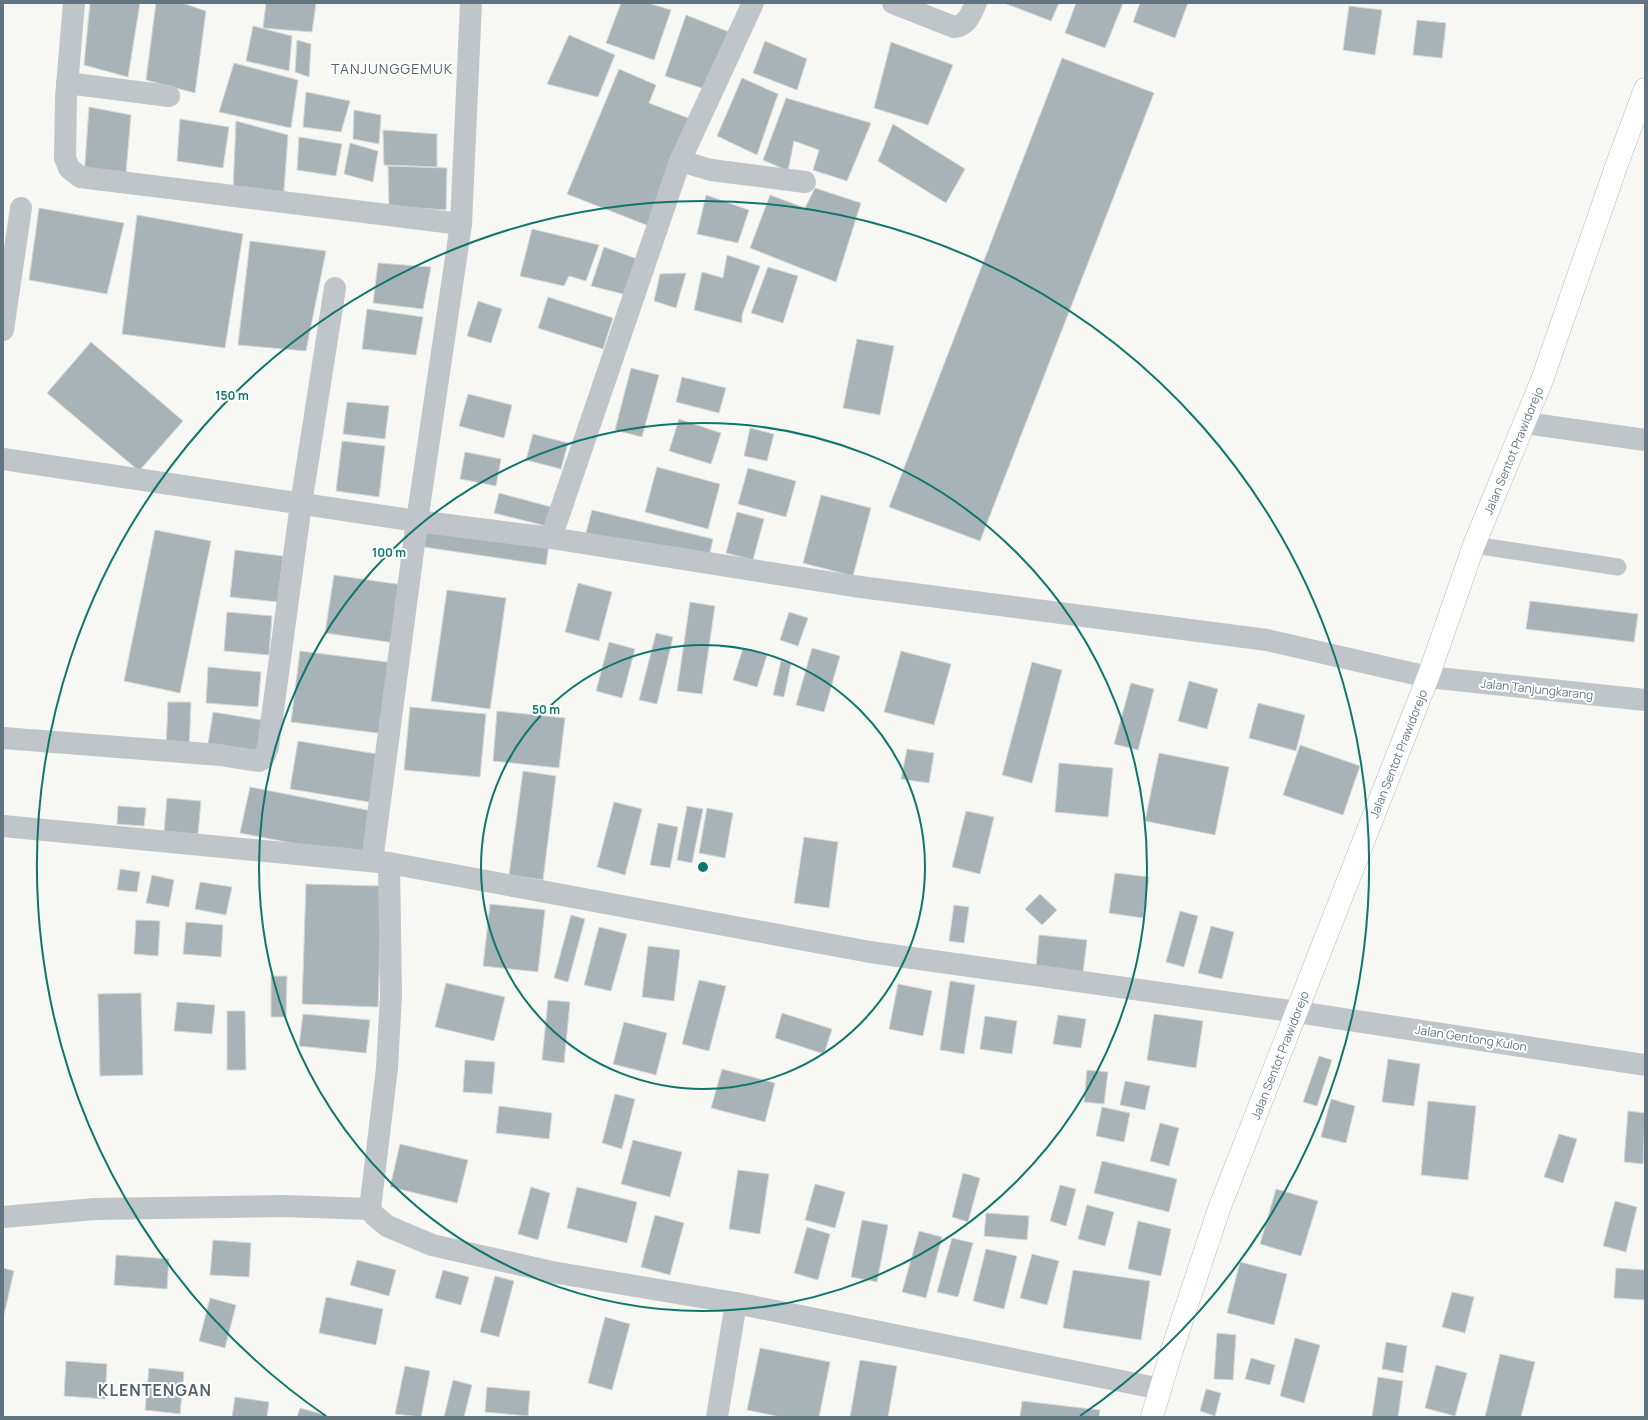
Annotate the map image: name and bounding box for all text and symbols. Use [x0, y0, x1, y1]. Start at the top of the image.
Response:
district label: TANJUNGGEMUK [331, 59, 453, 78]
street label: Jalan Sentot Prawidorejo [1479, 384, 1547, 517]
text: 150 m [215, 387, 249, 404]
text: 100 m [372, 544, 406, 561]
street label: Jalan Tanjungkarang [1480, 675, 1594, 703]
street label: Jalan Sentot Prawidorejo [1365, 687, 1431, 820]
text: 50 m [532, 701, 560, 718]
centre of rings [696, 860, 710, 874]
street label: Jalan Sentot Prawidorejo [1247, 988, 1312, 1122]
street label: Jalan Gentong Kulon [1414, 1021, 1528, 1055]
district label: KLENTENGAN [98, 1379, 212, 1401]

